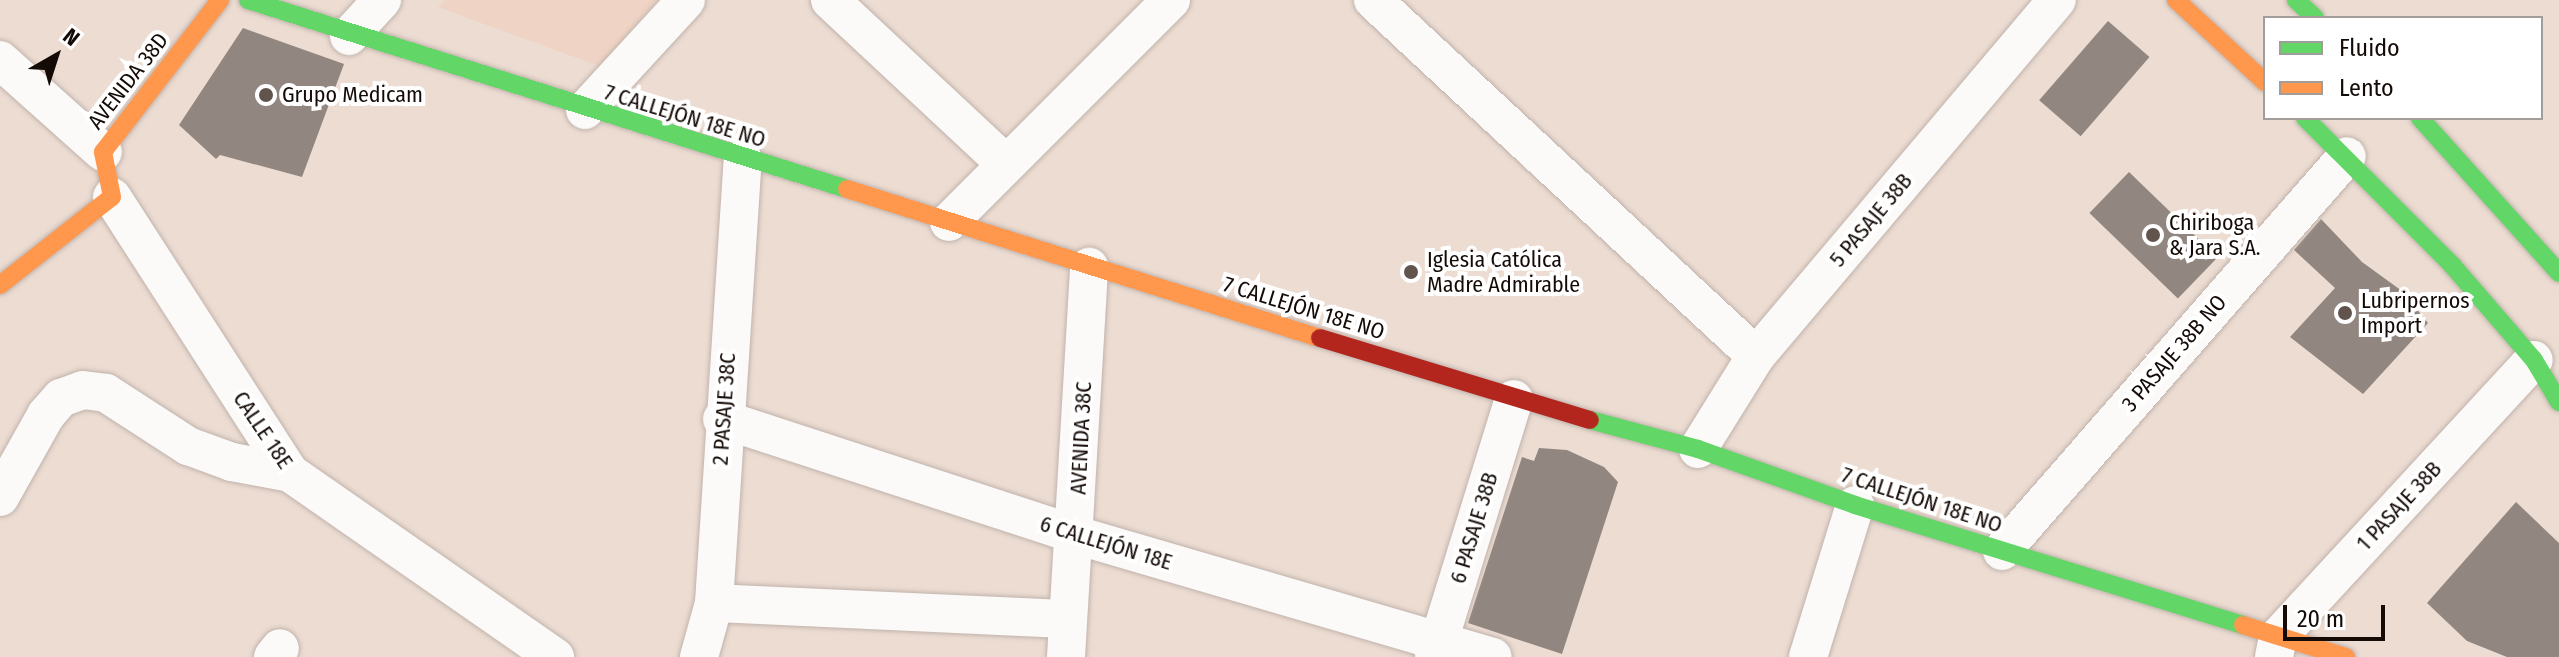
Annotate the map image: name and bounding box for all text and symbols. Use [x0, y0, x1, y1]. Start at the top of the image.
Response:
north arrow [16, 16, 96, 96]
legend [2263, 16, 2543, 120]
text: N [58, 22, 85, 52]
street label: AVENIDA 38D [82, 28, 174, 134]
text: Fluido [2339, 34, 2400, 62]
text: Lento [2339, 74, 2394, 102]
street label: 7 CALLEJÓN 18E NO [601, 79, 769, 153]
place label: Grupo Medicam [282, 82, 423, 108]
marker: Grupo Medicam [257, 86, 275, 104]
street label: 5 PASAJE 38B [1824, 168, 1918, 272]
place label: Chiriboga & Jara S.A. [2169, 209, 2261, 260]
marker: Chiriboga & Jara S.A. [2144, 226, 2162, 244]
place label: Iglesia Católica Madre Admirable [1427, 246, 1580, 298]
marker: Iglesia Católica Madre Admirable [1402, 263, 1420, 281]
street label: 7 CALLEJÓN 18E NO [1220, 271, 1388, 345]
place label: Lubripernos Import [2361, 287, 2470, 338]
street label: 3 PASAJE 38B NO [2116, 289, 2232, 417]
marker: Lubripernos Import [2336, 304, 2354, 322]
street label: 2 PASAJE 38C [707, 352, 741, 466]
street label: AVENIDA 38C [1065, 381, 1097, 495]
street label: CALLE 18E [228, 386, 298, 474]
street label: 1 PASAJE 38B [2351, 456, 2447, 556]
street label: 7 CALLEJÓN 18E NO [1838, 462, 2006, 538]
street label: 6 PASAJE 38B [1445, 469, 1503, 587]
street label: 6 CALLEJÓN 18E [1037, 510, 1175, 576]
scale bar [2287, 589, 2389, 639]
text: 20 m [2297, 605, 2344, 633]

